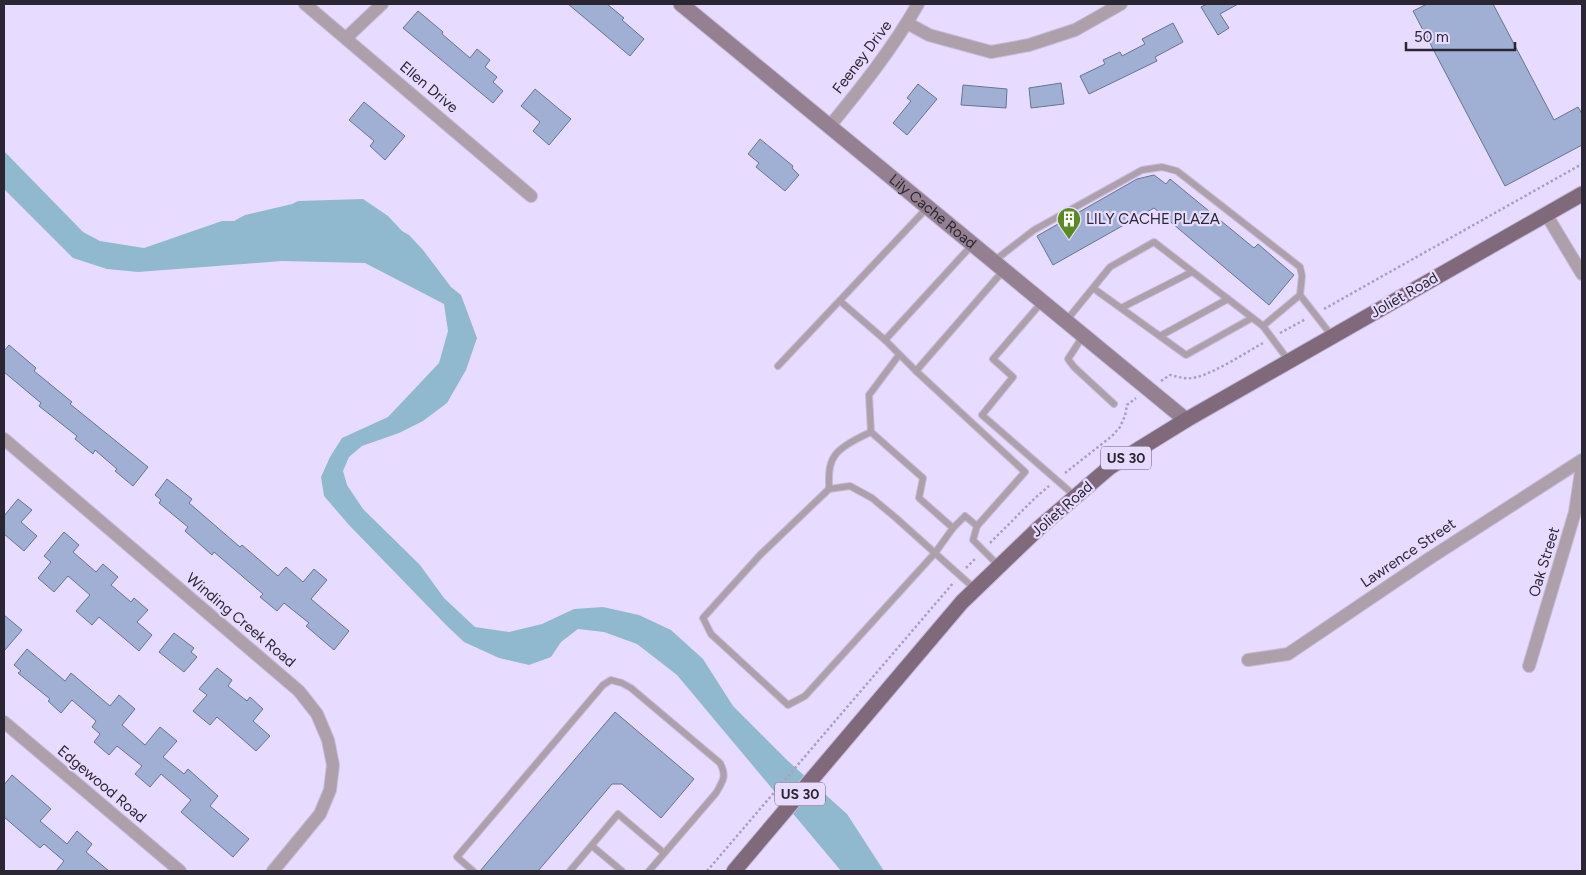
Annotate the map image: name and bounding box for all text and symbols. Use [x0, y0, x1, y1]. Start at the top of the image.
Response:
street label: Feeney Drive [829, 17, 895, 97]
scale bar [1406, 20, 1515, 52]
text: 50 m [1414, 28, 1449, 46]
street label: Ellen Drive [396, 57, 462, 117]
street label: Lily Cache Road [885, 170, 980, 252]
building icon: LILY CACHE PLAZA [1056, 206, 1082, 240]
place label: LILY CACHE PLAZA [1086, 210, 1220, 228]
street label: Joliet Road [1367, 268, 1441, 322]
road number: US 30 [1101, 446, 1151, 469]
street label: Joliet Road [1028, 478, 1096, 540]
street label: Lawrence Street [1357, 514, 1459, 591]
street label: Oak Street [1525, 525, 1563, 599]
street label: Winding Creek Road [183, 569, 299, 671]
street label: Edgewood Road [54, 742, 150, 826]
road number: US 30 [775, 782, 825, 806]

